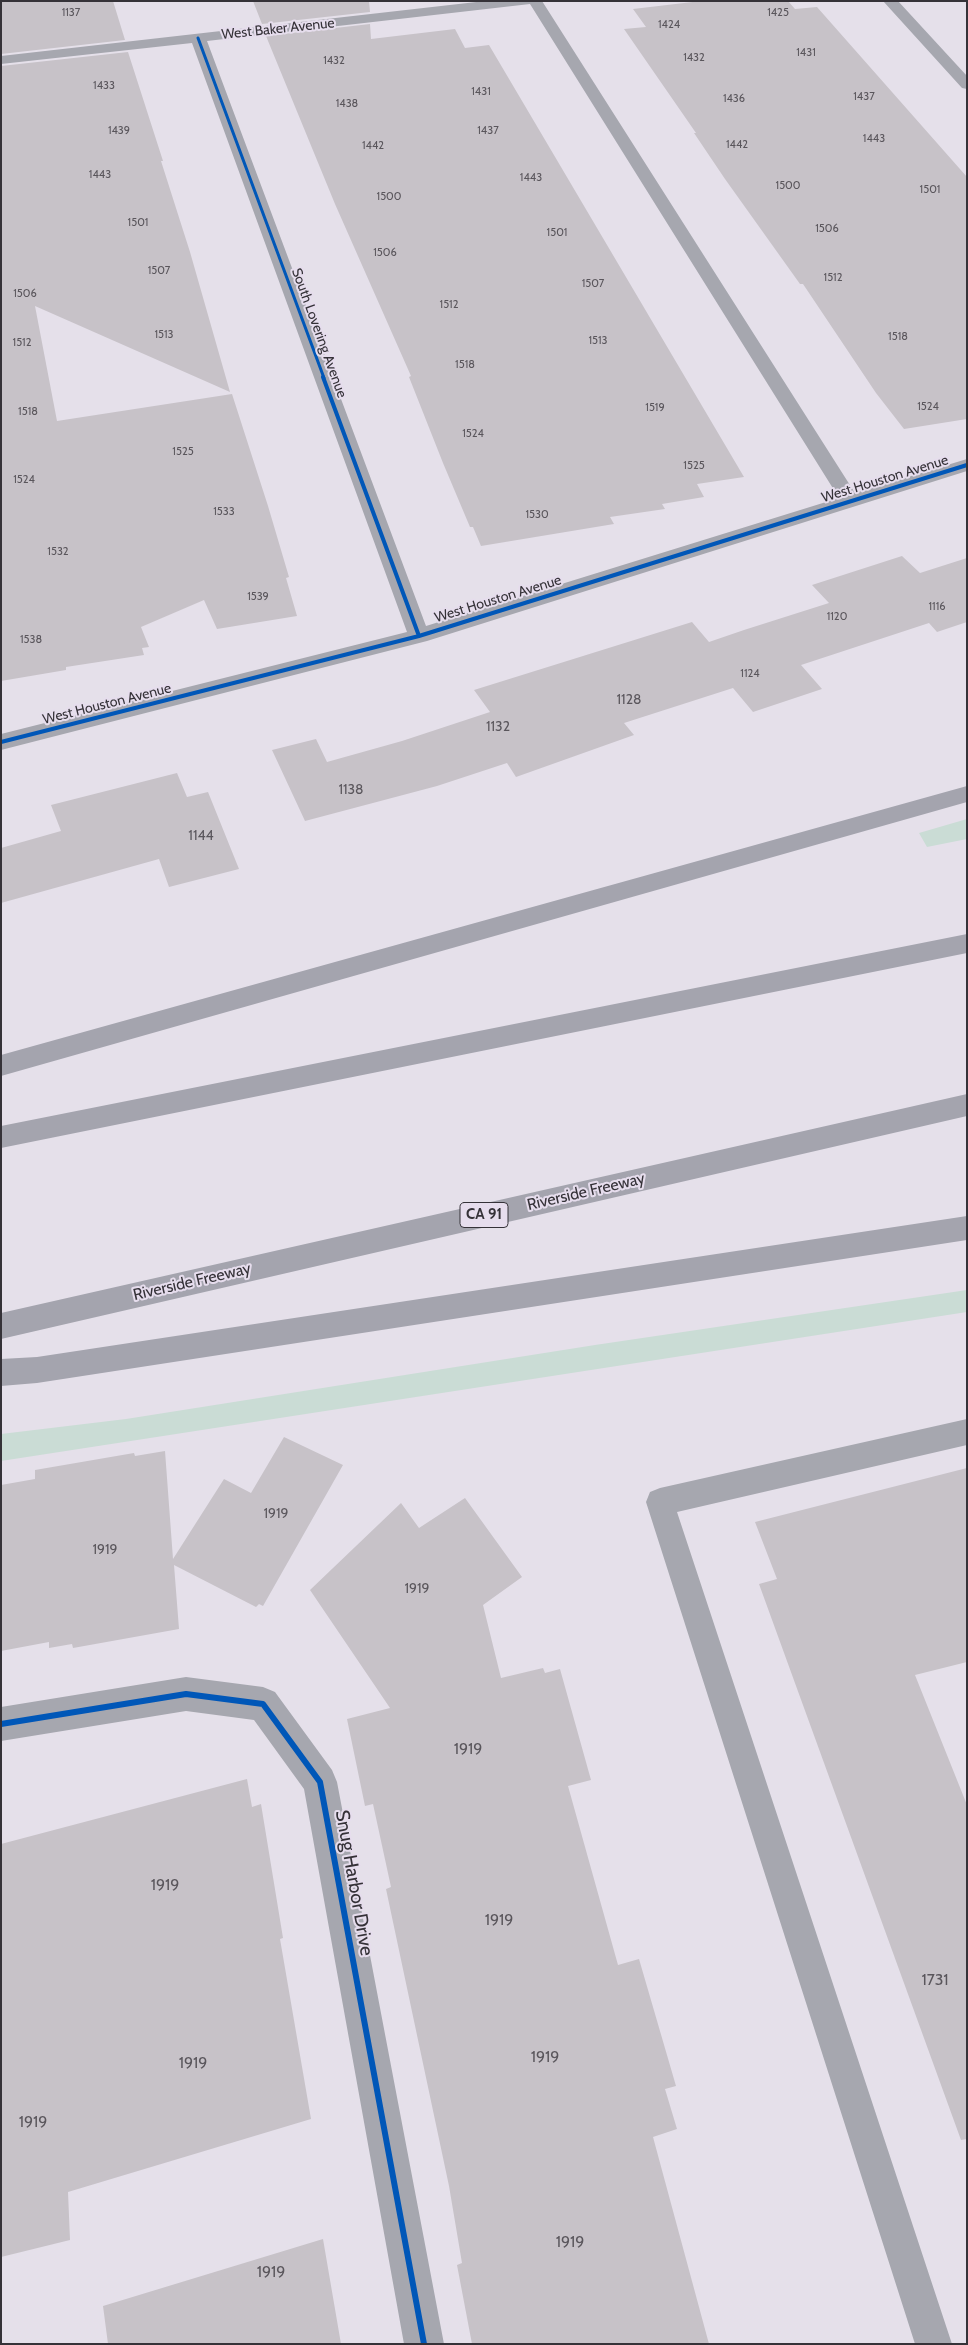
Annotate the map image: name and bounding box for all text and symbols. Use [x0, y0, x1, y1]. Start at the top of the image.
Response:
house number: 1137 [62, 6, 80, 20]
house number: 1425 [767, 6, 789, 20]
street label: West Baker Avenue [221, 15, 335, 43]
house number: 1424 [658, 18, 680, 32]
house number: 1431 [796, 46, 816, 60]
house number: 1432 [683, 51, 705, 65]
house number: 1432 [323, 54, 345, 68]
house number: 1433 [93, 79, 115, 93]
house number: 1431 [471, 85, 491, 99]
house number: 1437 [853, 90, 875, 104]
house number: 1436 [723, 92, 745, 106]
house number: 1438 [336, 97, 358, 111]
house number: 1439 [108, 124, 130, 138]
house number: 1437 [477, 124, 499, 138]
house number: 1443 [863, 132, 885, 146]
house number: 1442 [726, 138, 748, 152]
house number: 1442 [362, 139, 384, 153]
house number: 1443 [89, 168, 111, 182]
house number: 1443 [520, 171, 542, 185]
house number: 1500 [776, 179, 800, 193]
house number: 1501 [920, 183, 940, 197]
house number: 1500 [377, 190, 401, 204]
house number: 1501 [128, 216, 148, 230]
house number: 1506 [815, 222, 839, 236]
house number: 1501 [547, 226, 567, 240]
house number: 1506 [373, 246, 397, 260]
house number: 1507 [148, 264, 170, 278]
street label: South Lovering Avenue [288, 266, 350, 400]
house number: 1512 [824, 271, 842, 285]
house number: 1507 [582, 277, 604, 291]
house number: 1506 [13, 287, 37, 301]
house number: 1512 [440, 298, 458, 312]
house number: 1513 [154, 328, 174, 342]
house number: 1518 [888, 330, 908, 344]
house number: 1513 [588, 334, 608, 348]
house number: 1512 [13, 336, 31, 350]
house number: 1518 [455, 358, 475, 372]
house number: 1524 [917, 400, 939, 414]
house number: 1519 [645, 401, 665, 415]
house number: 1518 [18, 405, 38, 419]
house number: 1524 [462, 427, 484, 441]
house number: 1525 [172, 445, 194, 459]
street label: West Houston Avenue [820, 452, 950, 506]
house number: 1525 [683, 459, 705, 473]
house number: 1524 [13, 473, 35, 487]
house number: 1533 [213, 505, 235, 519]
house number: 1530 [525, 508, 549, 522]
house number: 1532 [47, 545, 69, 559]
street label: West Houston Avenue [433, 572, 563, 626]
house number: 1539 [247, 590, 269, 604]
house number: 1116 [928, 600, 946, 614]
house number: 1120 [827, 610, 847, 624]
house number: 1538 [20, 633, 42, 647]
house number: 1124 [740, 667, 760, 681]
street label: West Houston Avenue [41, 680, 173, 728]
house number: 1128 [617, 692, 641, 708]
house number: 1132 [486, 719, 510, 735]
house number: 1138 [338, 782, 364, 798]
house number: 1144 [188, 828, 214, 844]
street label: Riverside Freeway [525, 1169, 647, 1215]
road number: CA 91 [460, 1202, 508, 1228]
street label: Riverside Freeway [131, 1259, 253, 1305]
house number: 1919 [263, 1506, 289, 1522]
house number: 1919 [92, 1542, 118, 1558]
house number: 1919 [404, 1581, 430, 1597]
house number: 1919 [454, 1739, 482, 1759]
street label: Snug Harbor Drive [330, 1808, 378, 1958]
house number: 1919 [151, 1875, 179, 1895]
house number: 1919 [485, 1910, 513, 1930]
house number: 1731 [921, 1970, 949, 1990]
house number: 1919 [531, 2047, 559, 2067]
house number: 1919 [179, 2053, 207, 2073]
house number: 1919 [19, 2112, 47, 2132]
house number: 1919 [556, 2232, 584, 2252]
house number: 1919 [257, 2262, 285, 2282]

